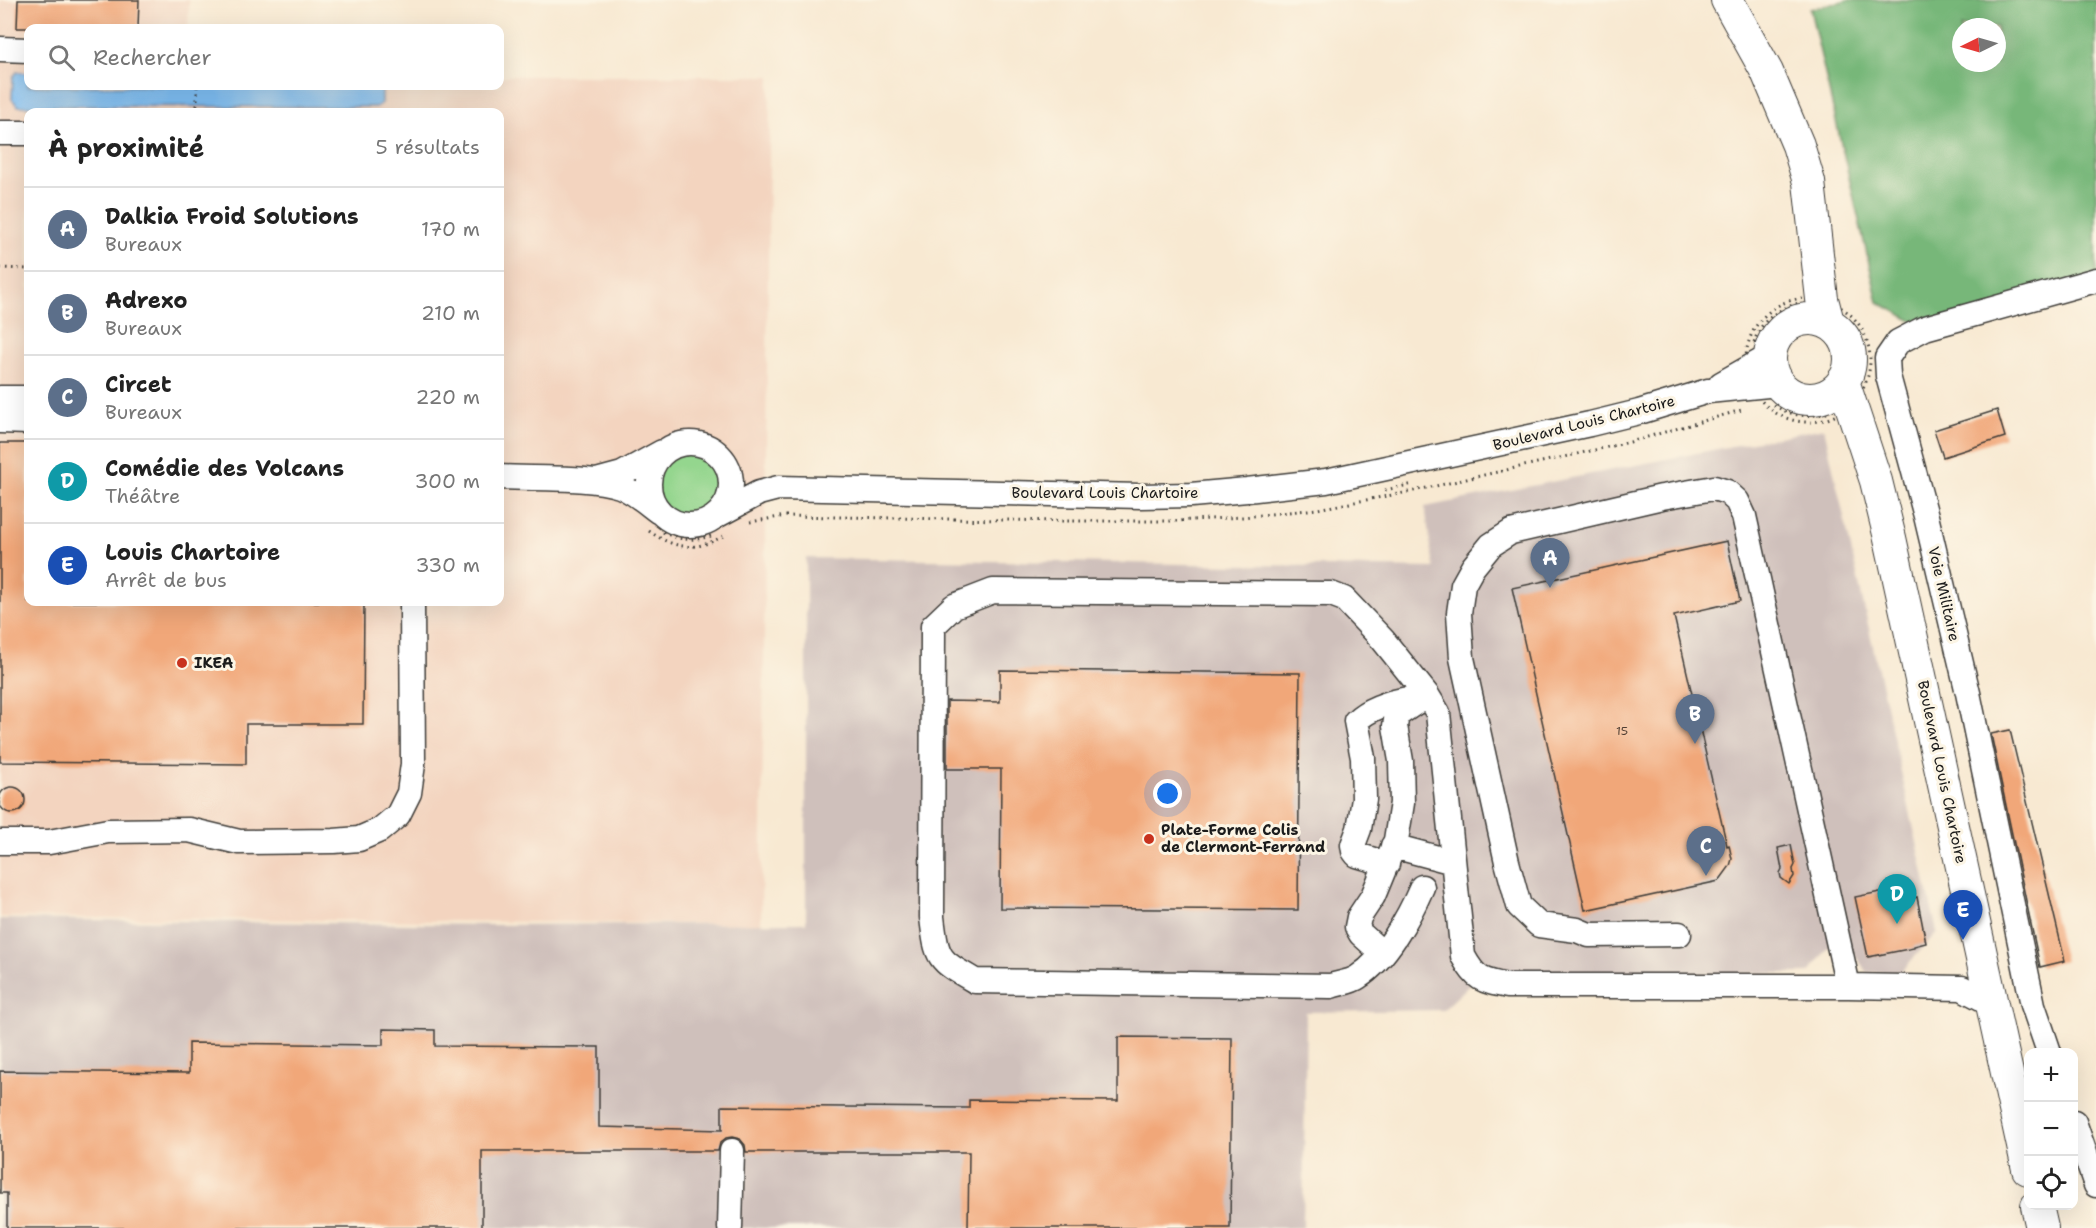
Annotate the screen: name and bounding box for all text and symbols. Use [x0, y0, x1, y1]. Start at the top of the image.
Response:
north arrow [1952, 18, 2006, 72]
search box [24, 24, 504, 90]
icon: search [45, 41, 78, 74]
text: Rechercher [93, 43, 212, 72]
text: À proximité [48, 130, 204, 165]
text: 5 résultats [375, 134, 480, 160]
text: Dalkia Froid Solutions [105, 202, 359, 231]
text: A [60, 216, 75, 242]
text: 170 m [421, 216, 480, 242]
text: Bureaux [105, 231, 182, 257]
text: Adrexo [105, 286, 188, 315]
text: B [61, 300, 74, 326]
text: 210 m [421, 300, 480, 326]
text: Bureaux [105, 315, 182, 341]
text: Circet [105, 370, 171, 399]
text: C [61, 384, 74, 410]
text: 220 m [416, 384, 480, 410]
street label: Boulevard Louis Chartoire [1491, 391, 1677, 455]
text: Bureaux [105, 399, 182, 425]
text: Comédie des Volcans [105, 454, 344, 483]
text: D [60, 468, 75, 494]
text: 300 m [414, 468, 480, 494]
text: Théâtre [105, 483, 180, 509]
street label: Boulevard Louis Chartoire [1012, 483, 1198, 503]
text: Louis Chartoire [105, 538, 280, 567]
pin: A [1530, 538, 1570, 588]
street label: Voie Militaire [1923, 545, 1965, 643]
text: E [61, 552, 74, 578]
text: 330 m [416, 552, 480, 578]
text: Arrêt de bus [105, 567, 227, 593]
place label: IKEA [194, 653, 234, 673]
marker: IKEA [175, 656, 189, 670]
street label: Boulevard Louis Chartoire [1913, 679, 1971, 865]
pin: B [1676, 694, 1714, 744]
house number: 15 [1616, 723, 1628, 739]
your location [1153, 779, 1182, 808]
place label: Plate-Forme Colis de Clermont-Ferrand [1161, 820, 1325, 857]
pin: C [1686, 826, 1726, 876]
marker: Plate-Forme Colis de Clermont-Ferrand [1142, 832, 1156, 846]
pin: D [1878, 874, 1916, 924]
pin: E [1944, 890, 1982, 940]
map controls [2024, 1048, 2078, 1210]
button: + [2024, 1048, 2078, 1102]
button: − [2024, 1102, 2078, 1156]
button: locate [2024, 1156, 2078, 1210]

